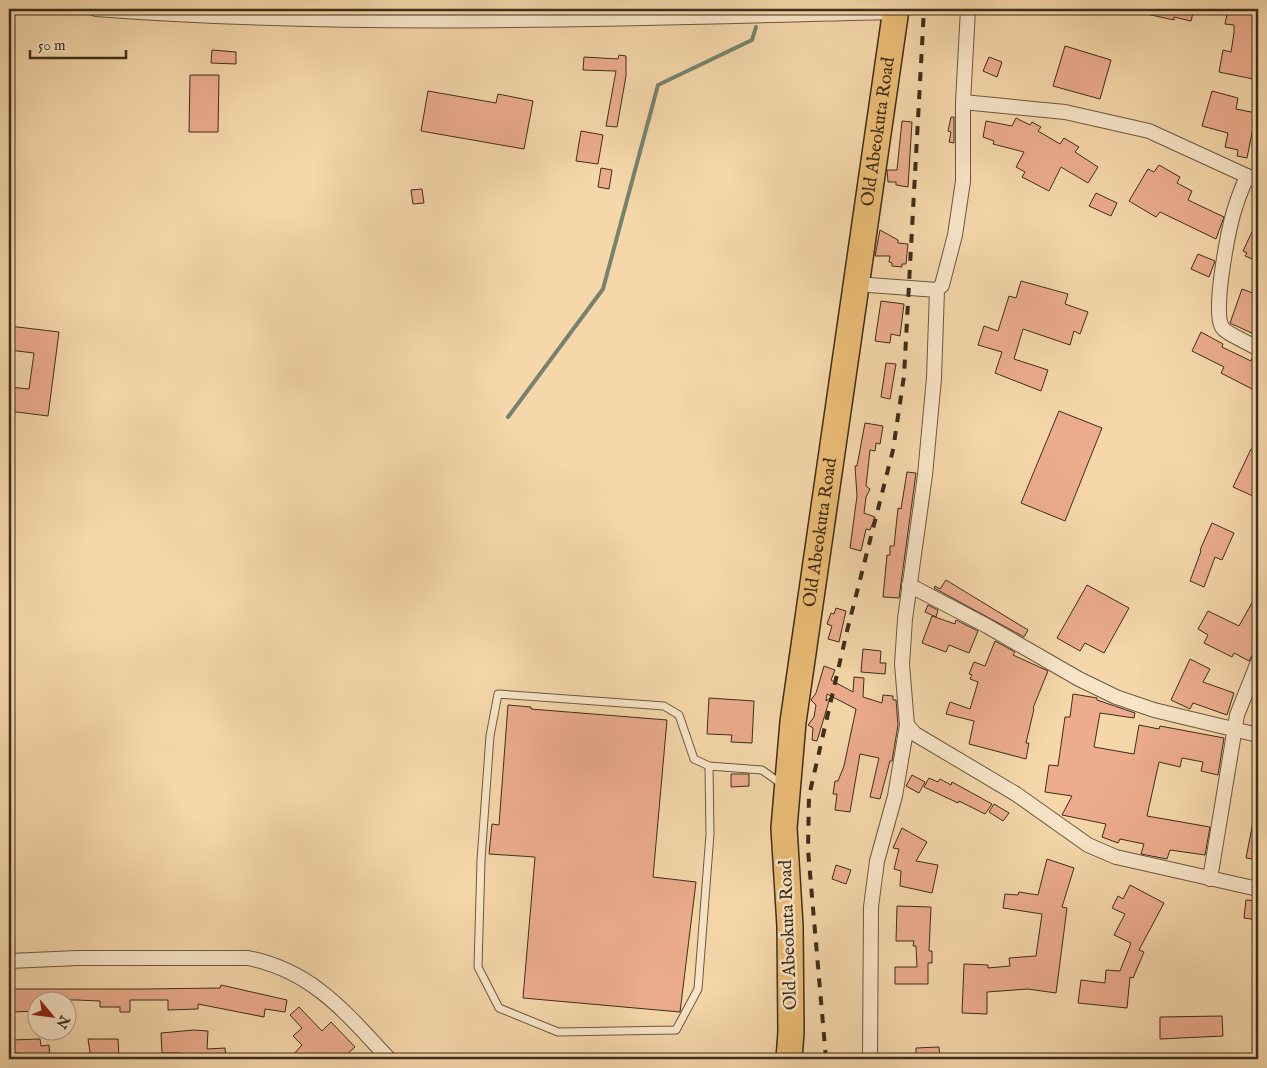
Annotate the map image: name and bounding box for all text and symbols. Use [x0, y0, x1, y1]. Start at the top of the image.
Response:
scale bar [30, 28, 126, 60]
text: 50 m [38, 36, 66, 55]
street label: Old Abeokuta Road [856, 55, 900, 208]
street label: Old Abeokuta Road [798, 456, 843, 609]
street label: Old Abeokuta Road [775, 859, 803, 1011]
north arrow [28, 990, 78, 1040]
text: N [52, 1011, 74, 1031]

